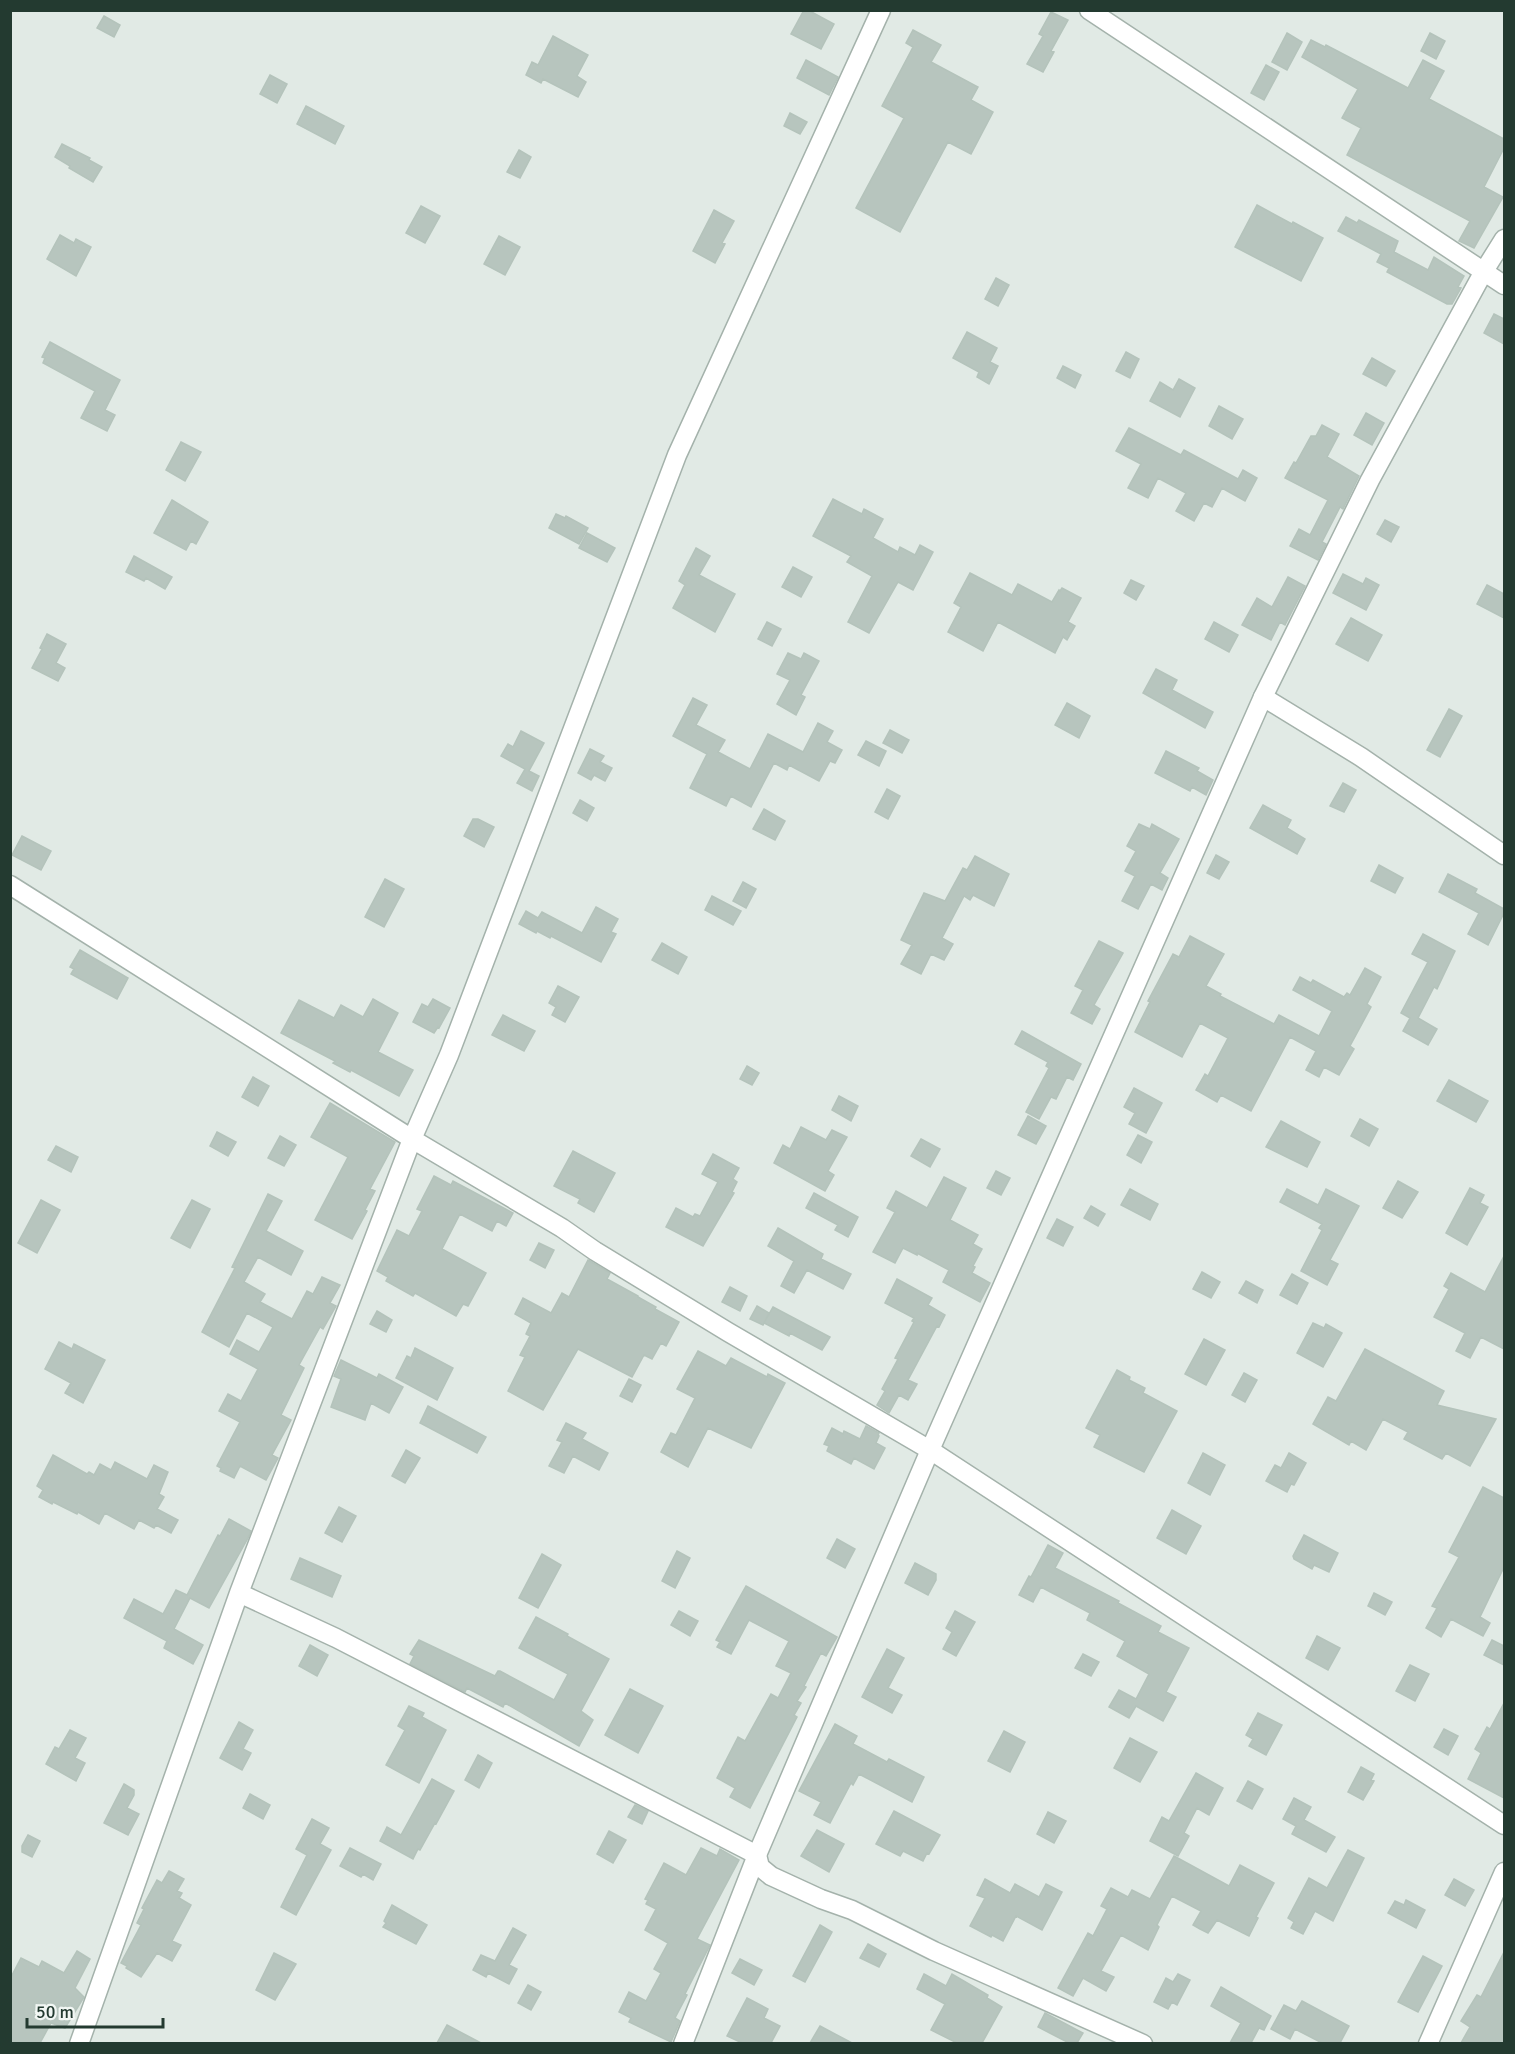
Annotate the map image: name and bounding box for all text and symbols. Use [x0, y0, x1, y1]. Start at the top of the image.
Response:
scale bar [27, 1991, 164, 2029]
text: 50 m [36, 2001, 74, 2023]

